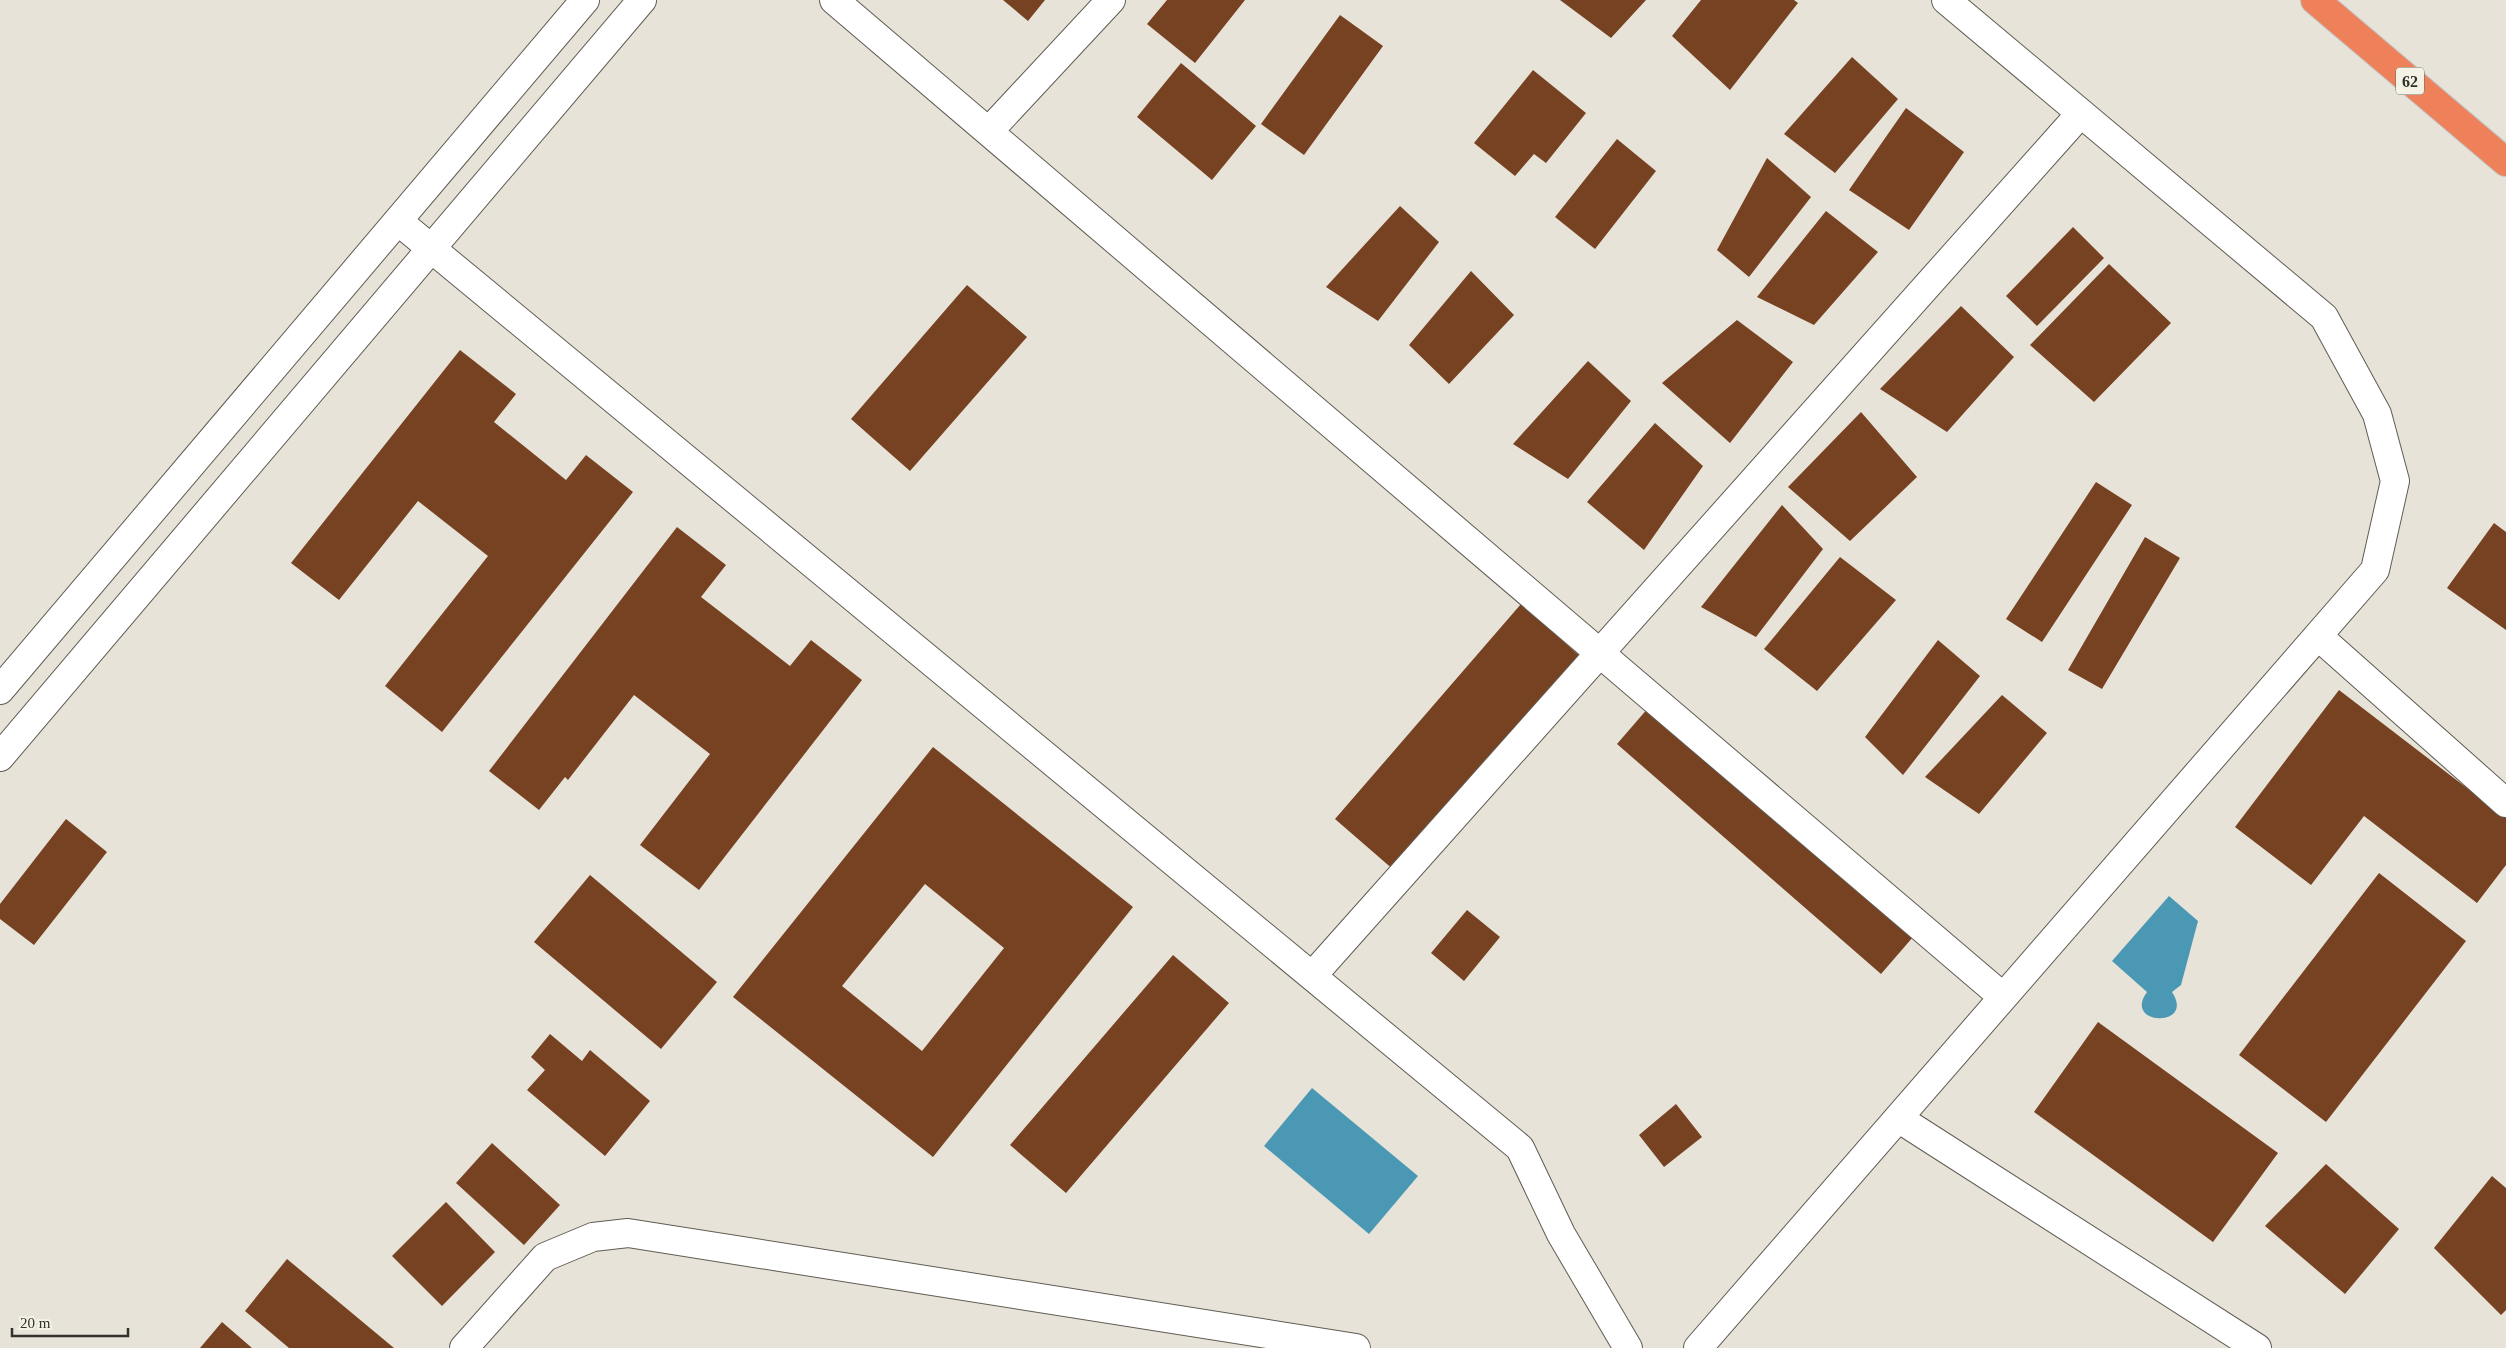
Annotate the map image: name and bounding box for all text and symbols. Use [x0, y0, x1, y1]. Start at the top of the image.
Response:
road number: 62 [2396, 68, 2424, 94]
scale bar [12, 1306, 129, 1338]
text: 20 m [20, 1315, 51, 1331]

